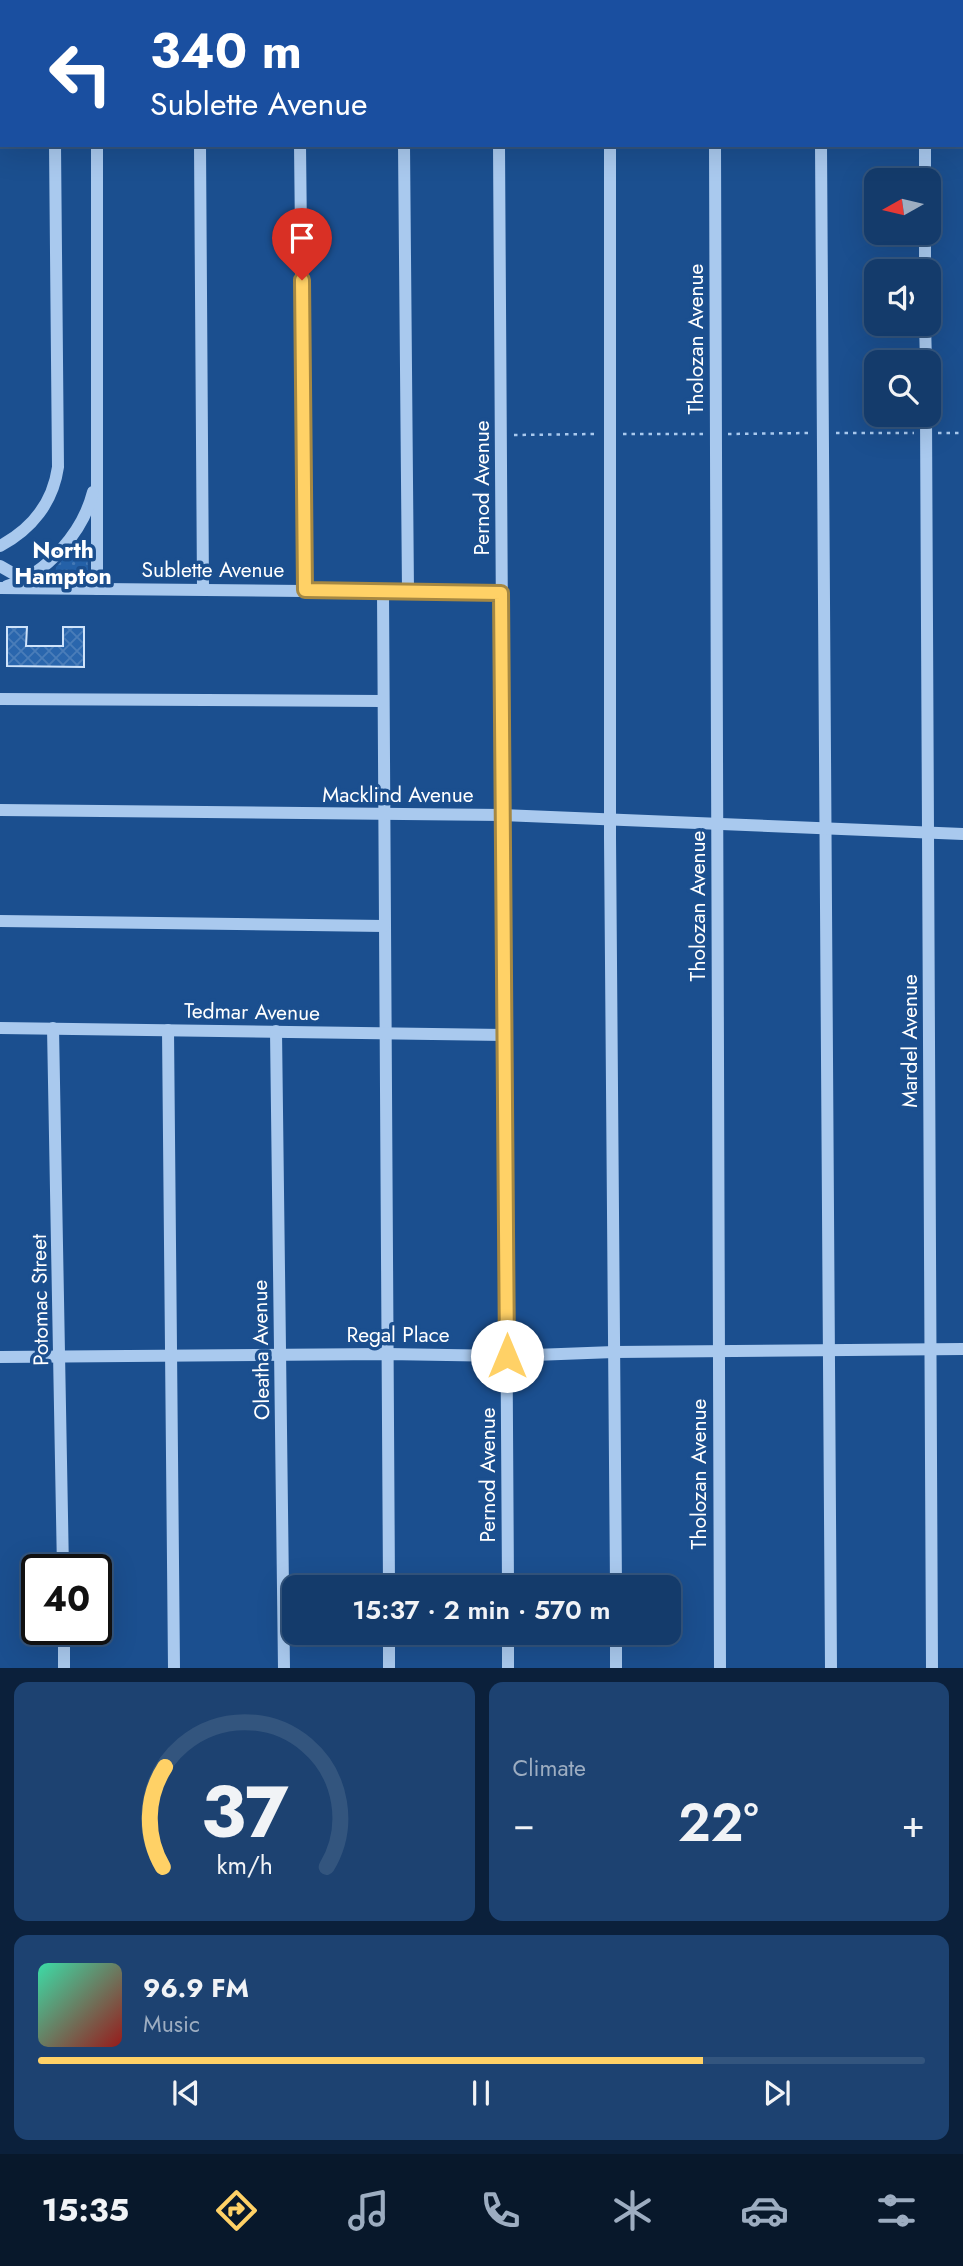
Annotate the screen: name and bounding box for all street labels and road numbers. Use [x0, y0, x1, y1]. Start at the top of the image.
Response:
street label: Tholozan Avenue [681, 263, 711, 414]
street label: Pernod Avenue [467, 420, 497, 556]
street label: Sublette Avenue [142, 555, 285, 585]
street label: Macklind Avenue [322, 780, 474, 810]
street label: Tholozan Avenue [683, 830, 713, 981]
street label: Mardel Avenue [895, 974, 925, 1108]
street label: Tedmar Avenue [184, 996, 320, 1028]
street label: Potomac Street [24, 1234, 56, 1366]
street label: Oleatha Avenue [245, 1279, 277, 1420]
street label: Regal Place [346, 1320, 450, 1350]
street label: Tholozan Avenue [684, 1398, 714, 1549]
street label: Pernod Avenue [473, 1407, 503, 1543]

